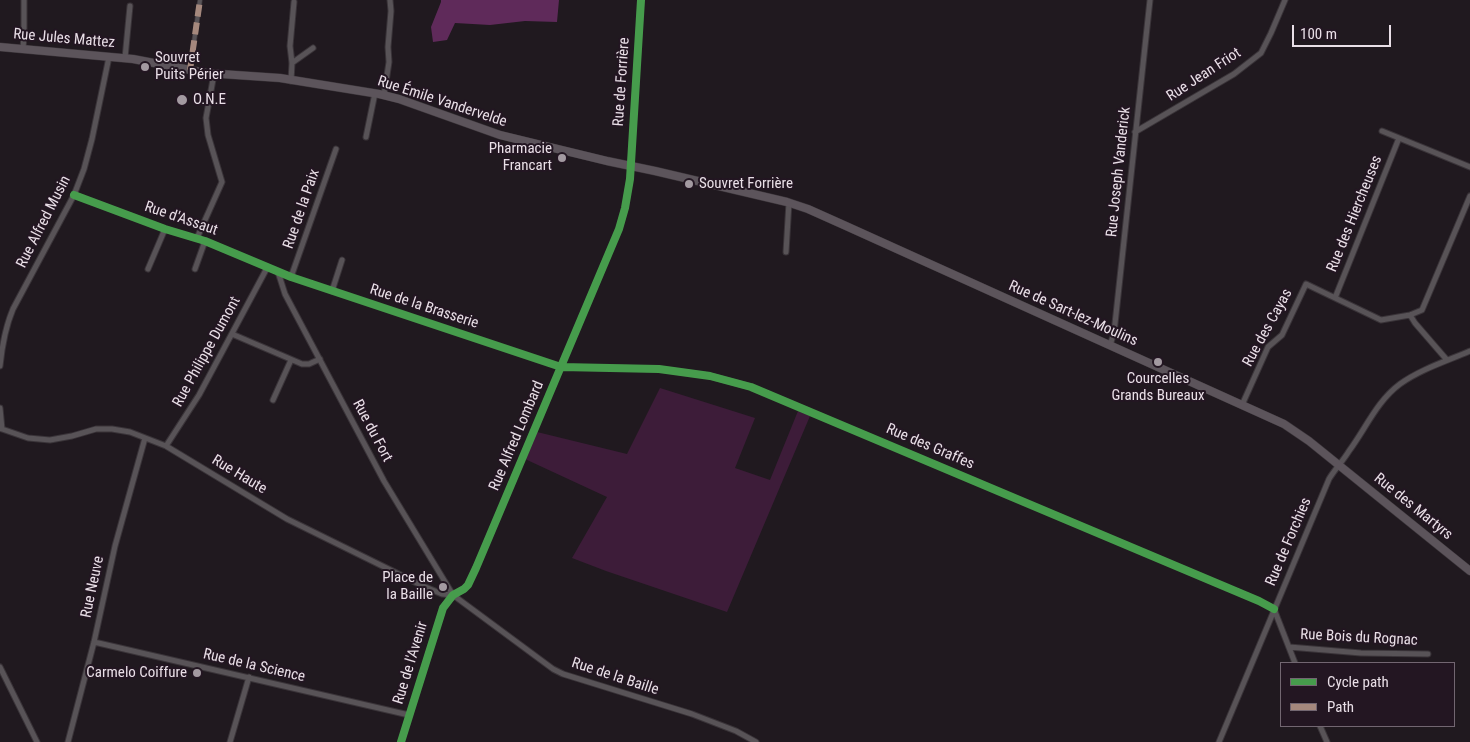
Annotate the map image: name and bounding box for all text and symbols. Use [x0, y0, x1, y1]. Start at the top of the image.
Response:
scale bar [1295, 15, 1394, 47]
text: 100 m [1300, 25, 1337, 43]
street label: Rue Jules Mattez [12, 26, 116, 52]
street label: Rue de Forrière [610, 37, 634, 127]
street label: Rue Jean Friot [1164, 44, 1244, 106]
place label: Souvret Puits Périer [155, 49, 224, 84]
marker: Souvret Puits Périer [139, 61, 151, 73]
street label: Rue Émile Vandervelde [375, 73, 509, 131]
place label: O.N.E [193, 91, 226, 109]
marker: O.N.E [175, 93, 189, 107]
street label: Rue Joseph Vanderick [1103, 106, 1135, 238]
place label: Pharmacie Francart [489, 140, 552, 175]
marker: Pharmacie Francart [556, 152, 568, 164]
street label: Rue des Hiercheuses [1323, 153, 1387, 275]
street label: Rue de la Paix [280, 167, 324, 251]
street label: Rue Alfred Musin [13, 173, 75, 271]
place label: Souvret Forrière [699, 175, 793, 193]
marker: Souvret Forrière [683, 178, 695, 190]
street label: Rue d'Assaut [142, 198, 220, 240]
street label: Rue de Sart-lez-Moulins [1006, 277, 1140, 351]
street label: Rue de la Brasserie [367, 281, 481, 333]
street label: Rue des Cayas [1239, 286, 1297, 370]
street label: Rue Philippe Dumont [169, 294, 245, 410]
marker: Courcelles Grands Bureaux [1152, 356, 1164, 368]
place label: Courcelles Grands Bureaux [1111, 370, 1205, 405]
street label: Rue Alfred Lombard [486, 379, 548, 493]
street label: Rue du Fort [348, 397, 396, 465]
street label: Rue des Graffes [883, 420, 977, 474]
street label: Rue Haute [208, 452, 270, 498]
street label: Rue des Martyrs [1370, 470, 1456, 544]
street label: Rue de Forchies [1262, 495, 1316, 589]
street label: Rue Neuve [78, 555, 108, 619]
place label: Place de la Baille [382, 569, 433, 604]
marker: Place de la Baille [437, 581, 449, 593]
street label: Rue de l'Avenir [390, 619, 432, 707]
street label: Rue Bois du Rognac [1300, 626, 1418, 650]
street label: Rue de la Science [201, 646, 307, 686]
street label: Rue de la Baille [569, 654, 661, 700]
legend [1280, 662, 1455, 727]
place label: Carmelo Coiffure [86, 664, 187, 682]
marker: Carmelo Coiffure [191, 667, 203, 679]
text: Cycle path [1327, 673, 1389, 691]
text: Path [1327, 698, 1354, 716]

